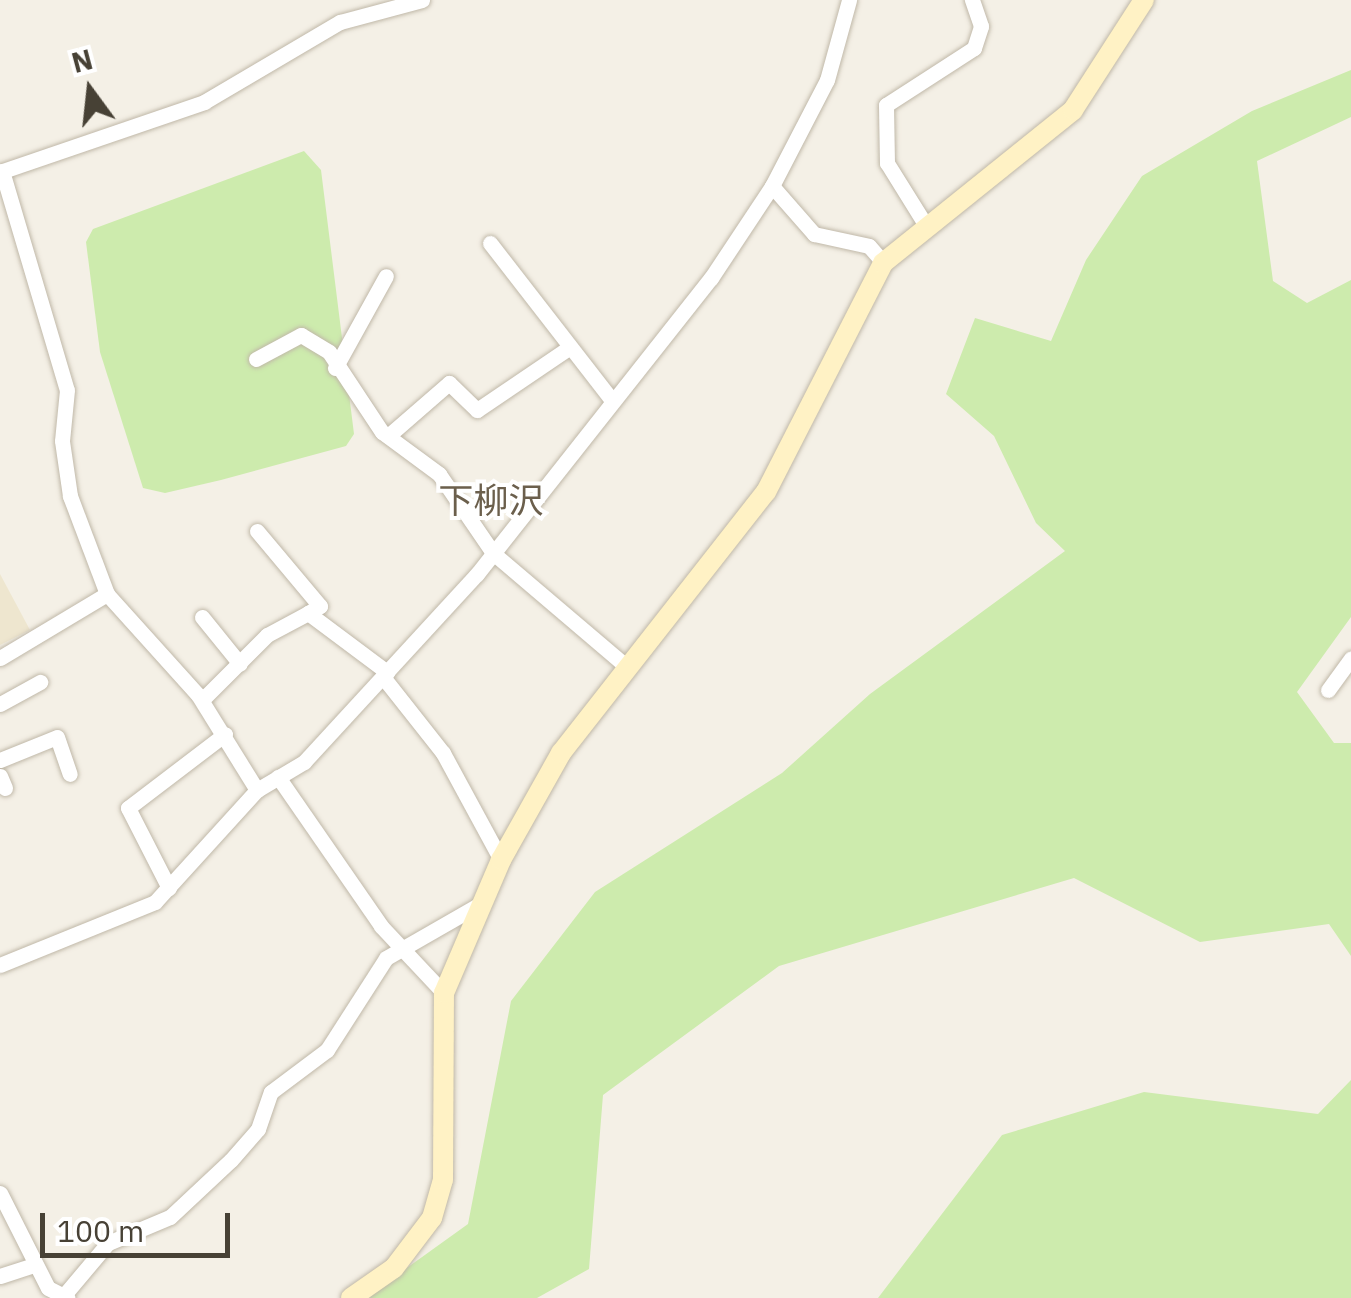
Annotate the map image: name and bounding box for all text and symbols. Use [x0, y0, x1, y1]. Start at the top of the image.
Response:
north arrow [40, 40, 140, 140]
text: N [68, 40, 97, 81]
district label: 下柳沢 [439, 479, 543, 521]
scale bar [45, 1193, 235, 1255]
text: 100 m [57, 1211, 144, 1250]

